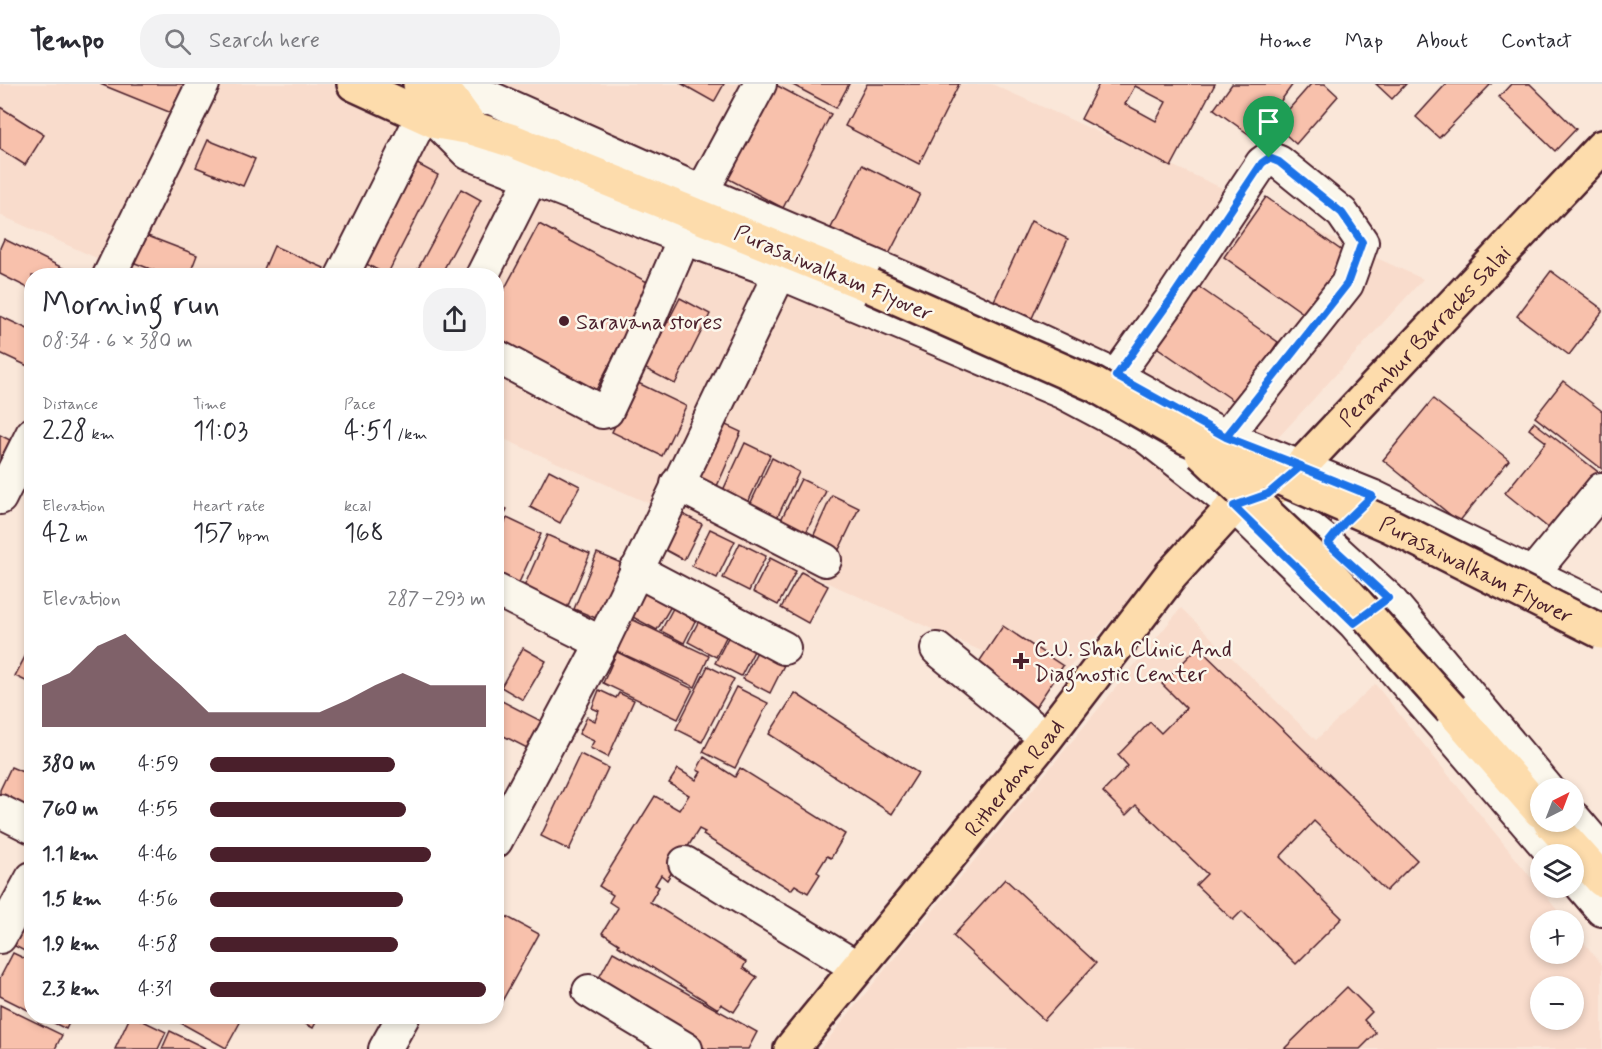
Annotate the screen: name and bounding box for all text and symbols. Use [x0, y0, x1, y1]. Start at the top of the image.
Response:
search box [140, 14, 560, 68]
text: Tempo [30, 23, 104, 60]
icon: search [161, 25, 194, 58]
text: Search here [209, 27, 320, 55]
text: Home [1260, 27, 1312, 55]
text: Map [1345, 27, 1383, 55]
text: About [1416, 27, 1468, 55]
text: Contact [1501, 27, 1572, 55]
pin [1243, 96, 1294, 158]
icon: arrive [1252, 105, 1285, 138]
street label: Purasaiwalkam Flyover [730, 219, 937, 328]
street label: Perambur Barracks Salai [1334, 240, 1518, 433]
text: Morning run [42, 283, 220, 327]
button: share [423, 288, 486, 351]
place label: Saravana stores [576, 309, 722, 337]
marker: Saravana stores [557, 314, 571, 328]
text: 08:34 · 6 × 380 m [42, 328, 193, 355]
text: Distance [42, 394, 98, 415]
text: Time [193, 394, 227, 415]
text: Pace [344, 394, 376, 415]
text: 2.28 [42, 415, 87, 449]
text: 11:03 [193, 415, 248, 449]
text: 4:51 [344, 415, 393, 449]
text: km [87, 424, 115, 445]
text: /km [393, 424, 428, 445]
text: Elevation [42, 496, 105, 517]
text: Heart rate [193, 496, 265, 517]
text: kcal [344, 496, 371, 517]
street label: Purasaiwalkam Flyover [1375, 511, 1577, 631]
text: 42 [42, 517, 71, 551]
text: 157 [193, 517, 233, 551]
text: 168 [344, 517, 384, 551]
text: m [71, 526, 88, 547]
text: bpm [233, 526, 270, 547]
text: Elevation [42, 586, 121, 613]
text: 287–293 m [387, 586, 486, 613]
place label: C.U. Shah Clinic And Diagnostic Center [1034, 636, 1232, 692]
marker: C.U. Shah Clinic And Diagnostic Center [1012, 652, 1030, 670]
street label: Ritherdon Road [959, 715, 1071, 843]
text: 380 m [42, 751, 95, 778]
text: 4:59 [138, 751, 179, 778]
north arrow [1530, 778, 1584, 832]
map controls [1530, 778, 1584, 1030]
text: 760 m [42, 796, 99, 823]
text: 4:55 [138, 796, 178, 823]
text: 1.1 km [42, 841, 99, 868]
text: 4:46 [138, 841, 178, 868]
button: layers [1530, 844, 1584, 898]
text: 1.5 km [42, 886, 102, 913]
text: 4:56 [138, 886, 178, 913]
button: + [1530, 910, 1584, 964]
text: 1.9 km [42, 931, 100, 958]
text: 4:58 [138, 931, 178, 958]
text: 2.3 km [42, 976, 100, 1003]
text: 4:31 [138, 976, 173, 1003]
button: − [1530, 976, 1584, 1030]

